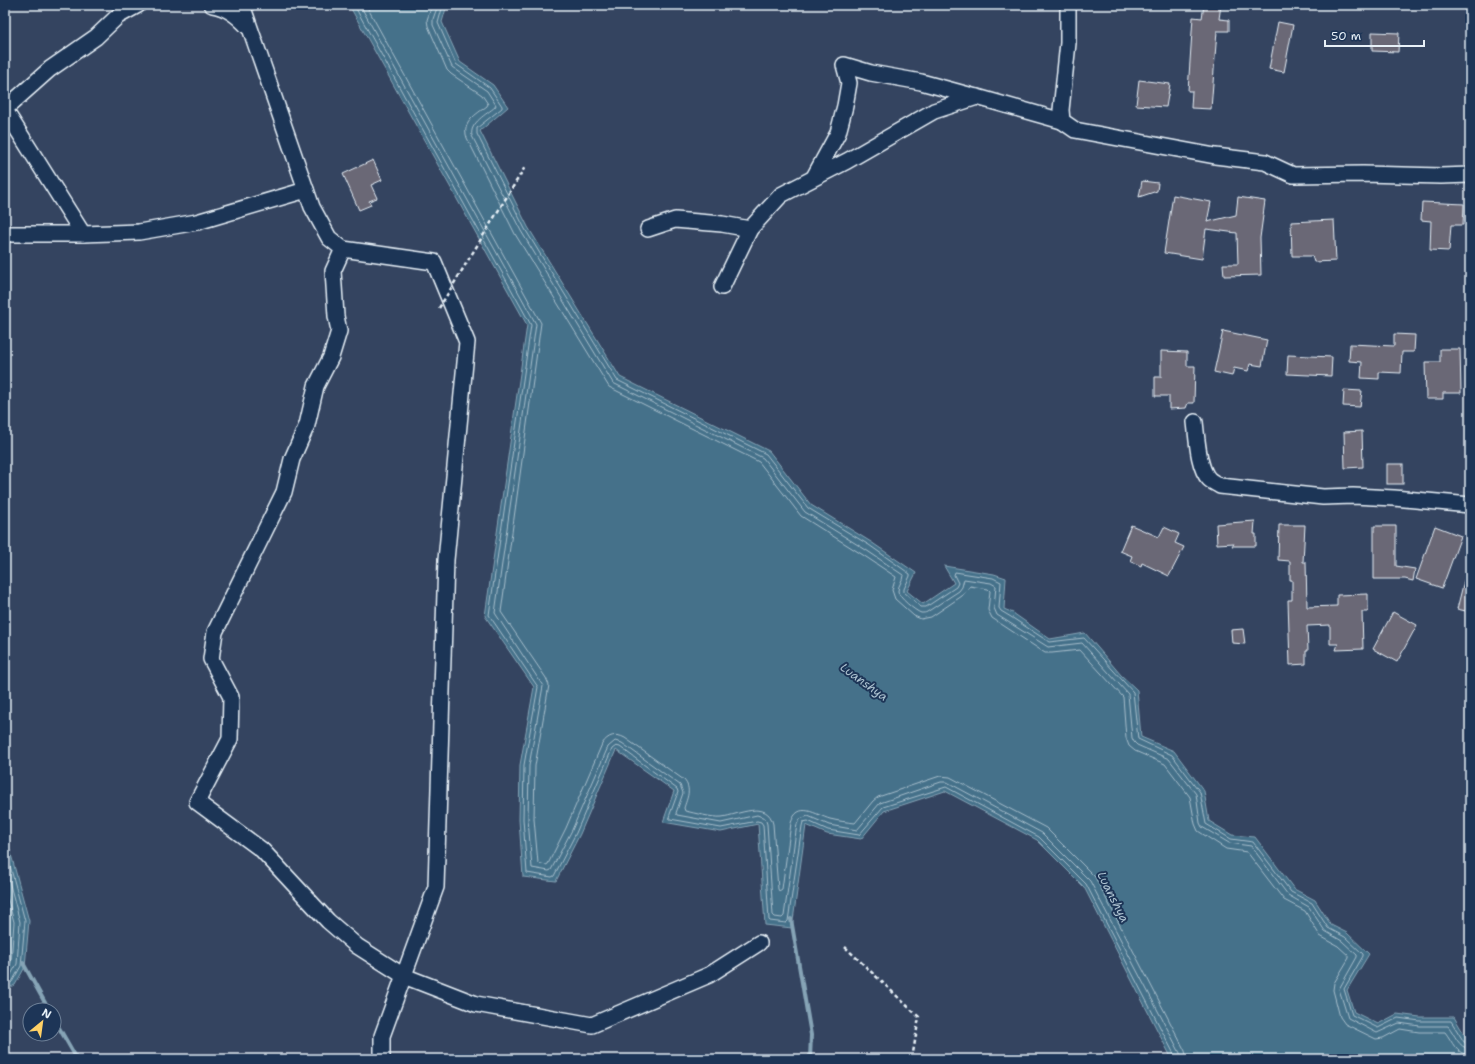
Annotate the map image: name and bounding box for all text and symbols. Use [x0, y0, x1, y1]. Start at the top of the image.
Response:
scale bar [1325, 22, 1424, 48]
text: 50 m [1331, 28, 1361, 44]
water label: Luanshya [837, 659, 891, 705]
water label: Luanshya [1093, 869, 1133, 925]
north arrow [22, 1002, 62, 1042]
text: N [39, 1005, 54, 1023]

